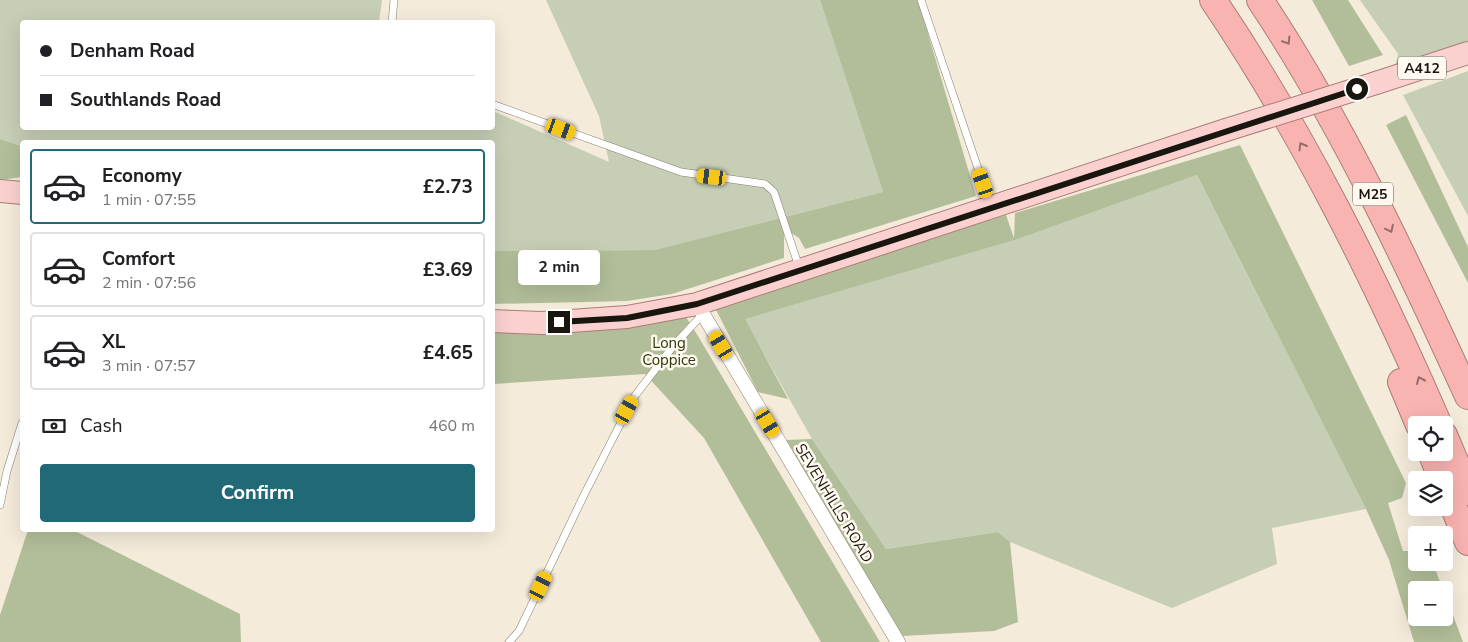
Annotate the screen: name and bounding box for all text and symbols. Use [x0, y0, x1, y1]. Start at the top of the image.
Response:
one-way arrow [1280, 35, 1290, 44]
text: Denham Road [70, 38, 195, 64]
road number: A412 [1398, 56, 1446, 80]
route start [1346, 78, 1368, 100]
text: Southlands Road [70, 87, 221, 113]
car [544, 117, 577, 141]
one-way arrow [1298, 143, 1308, 152]
text: Economy [102, 163, 182, 189]
icon: car [42, 164, 87, 209]
car [971, 166, 994, 200]
car [696, 168, 727, 186]
text: £2.73 [423, 174, 473, 200]
road number: M25 [1353, 182, 1393, 205]
text: 1 min · 07:55 [102, 189, 196, 211]
one-way arrow [1384, 224, 1394, 233]
text: Comfort [102, 246, 175, 272]
icon: car [42, 247, 87, 292]
callout: 2 min [518, 250, 600, 284]
text: 2 min [538, 256, 580, 278]
text: £3.69 [423, 257, 473, 283]
text: 2 min · 07:56 [102, 272, 196, 294]
route end [548, 311, 570, 333]
car [706, 328, 735, 362]
text: XL [102, 329, 125, 355]
icon: car [42, 330, 87, 375]
park label: Long Coppice [642, 333, 696, 370]
text: £4.65 [423, 340, 473, 366]
text: 3 min · 07:57 [102, 355, 196, 377]
one-way arrow [1415, 376, 1426, 385]
car [613, 393, 640, 427]
car [753, 406, 782, 440]
icon: cash [40, 412, 68, 440]
text: Cash [80, 413, 122, 439]
text: 460 m [428, 415, 475, 437]
map controls [1408, 416, 1453, 626]
button: locate [1408, 416, 1453, 461]
street label: SEVENHILLS ROAD [790, 440, 878, 566]
button: Confirm [40, 464, 475, 522]
button: layers [1408, 471, 1453, 516]
button: + [1408, 526, 1453, 571]
car [527, 569, 554, 603]
button: − [1408, 581, 1453, 626]

